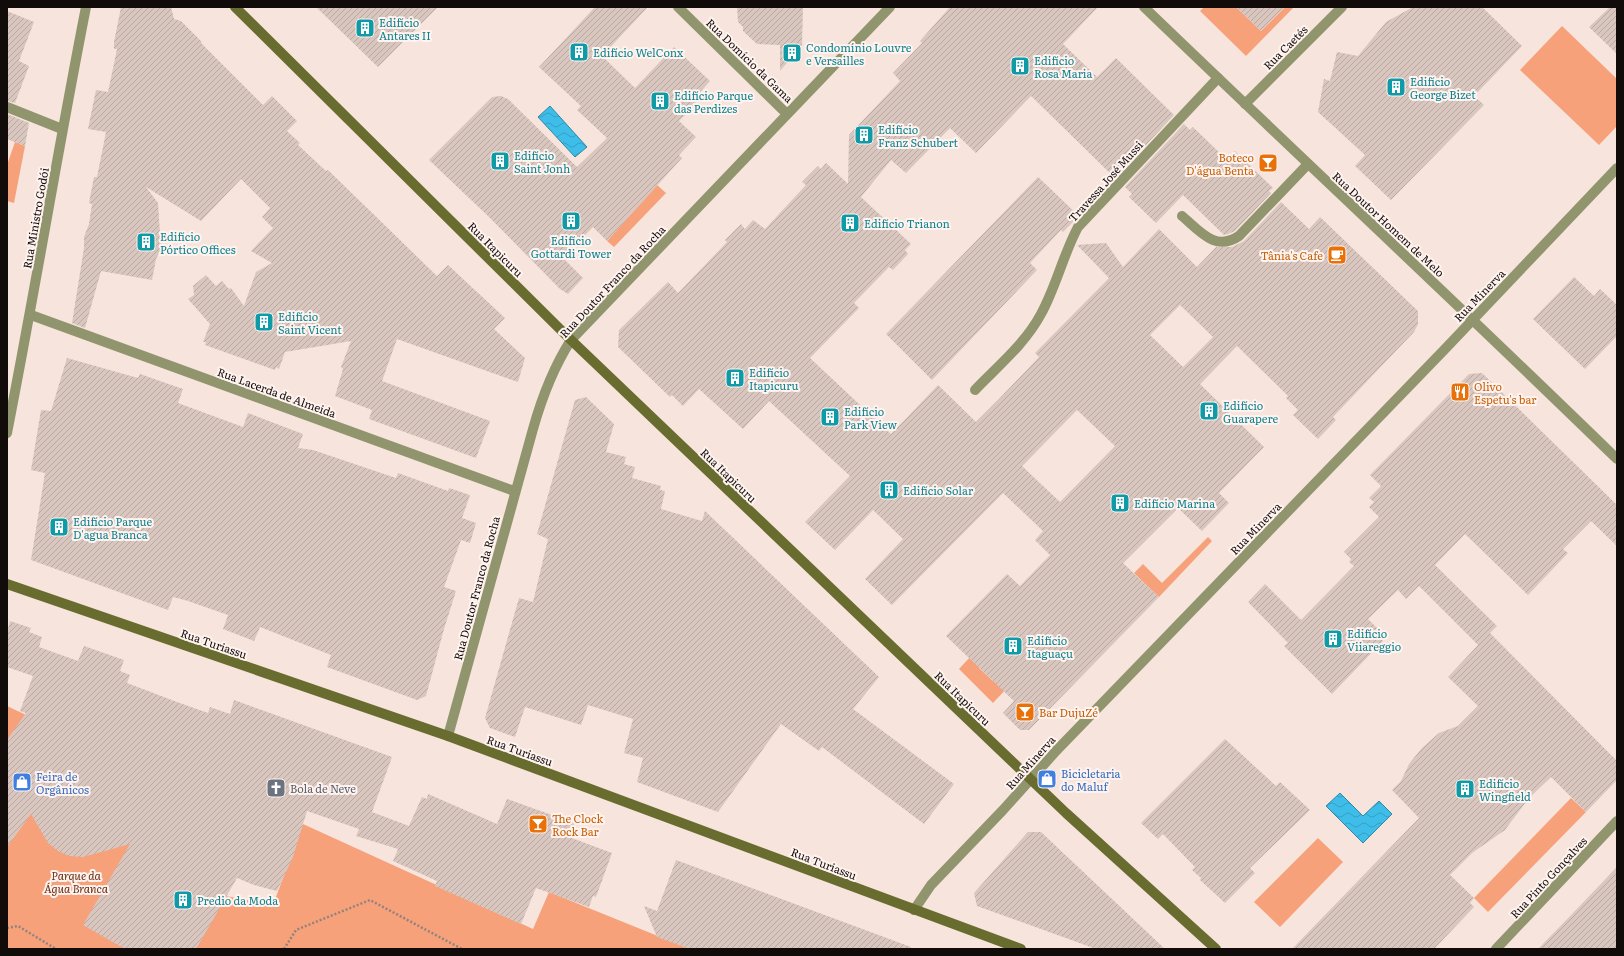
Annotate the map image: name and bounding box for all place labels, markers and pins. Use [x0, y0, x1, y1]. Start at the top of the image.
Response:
place label: Edifício Antares II [379, 14, 431, 43]
building icon: Edifício Antares II [354, 17, 376, 39]
place label: Condomínio Louvre e Versailles [806, 39, 912, 68]
building icon: Edifício WelConx [568, 41, 590, 63]
building icon: Condomínio Louvre e Versailles [781, 42, 803, 64]
place label: Edifício WelConx [593, 44, 684, 60]
place label: Edifício Rosa Maria [1034, 52, 1093, 81]
building icon: Edifício Rosa Maria [1009, 55, 1031, 77]
place label: Edifício George Bizet [1410, 73, 1476, 102]
building icon: Edifício George Bizet [1385, 76, 1407, 98]
place label: Edifício Parque das Perdizes [674, 87, 754, 116]
building icon: Edifício Parque das Perdizes [649, 90, 671, 112]
place label: Edifício Franz Schubert [878, 121, 959, 150]
building icon: Edifício Franz Schubert [853, 124, 875, 146]
place label: Edifício Saint Jonh [514, 147, 570, 176]
place label: Boteco D'água Benta [1186, 149, 1254, 178]
building icon: Edifício Saint Jonh [489, 150, 511, 172]
bar icon: Boteco D'água Benta [1257, 152, 1279, 174]
building icon: Edifício Gottardi Tower [560, 210, 582, 232]
building icon: Edifício Trianon [839, 212, 861, 234]
place label: Edifício Trianon [864, 215, 950, 231]
place label: Edifício Pórtico Offices [160, 228, 236, 257]
building icon: Edifício Pórtico Offices [135, 231, 157, 253]
place label: Edifício Gottardi Tower [531, 232, 612, 261]
cafe icon: Tânia's Cafe [1326, 244, 1348, 266]
place label: Tânia's Cafe [1261, 247, 1323, 263]
place label: Edifício Saint Vicent [278, 308, 342, 337]
building icon: Edifício Saint Vicent [253, 311, 275, 333]
place label: Edifício Itapicuru [749, 364, 799, 393]
building icon: Edifício Itapicuru [724, 367, 746, 389]
place label: Olivo Espetu's bar [1474, 378, 1537, 407]
restaurant icon: Olivo Espetu's bar [1449, 381, 1471, 403]
place label: Edifício Guarapere [1223, 397, 1279, 426]
building icon: Edifício Guarapere [1198, 400, 1220, 422]
place label: Edifício Park View [844, 403, 898, 432]
building icon: Edifício Park View [819, 406, 841, 428]
building icon: Edifício Solar [878, 479, 900, 501]
place label: Edifício Solar [903, 482, 974, 498]
building icon: Edifício Marina [1109, 492, 1131, 514]
place label: Edifício Marina [1134, 495, 1215, 511]
place label: Edifício Parque D'agua Branca [73, 513, 153, 542]
building icon: Edifício Parque D'agua Branca [48, 516, 70, 538]
place label: Edifício Viiareggio [1347, 625, 1401, 654]
building icon: Edifício Viiareggio [1322, 628, 1344, 650]
place label: Edifício Itaguaçu [1027, 632, 1073, 661]
building icon: Edifício Itaguaçu [1002, 635, 1024, 657]
bar icon: Bar DujuZé [1014, 701, 1036, 723]
place label: Bar DujuZé [1039, 704, 1098, 720]
place label: Bicicletaria do Maluf [1061, 765, 1121, 794]
place label: Feira de Orgânicos [36, 768, 89, 797]
shop icon: Bicicletaria do Maluf [1036, 768, 1058, 790]
shop icon: Feira de Orgânicos [11, 771, 33, 793]
place label: Edifício Wingfield [1479, 775, 1531, 804]
church icon: Bola de Neve [265, 777, 287, 799]
building icon: Edifício Wingfield [1454, 778, 1476, 800]
place label: Bola de Neve [290, 780, 356, 796]
place label: The Clock Rock Bar [552, 810, 603, 839]
bar icon: The Clock Rock Bar [527, 813, 549, 835]
building icon: Predio da Moda [172, 889, 194, 911]
place label: Predio da Moda [197, 892, 278, 908]

